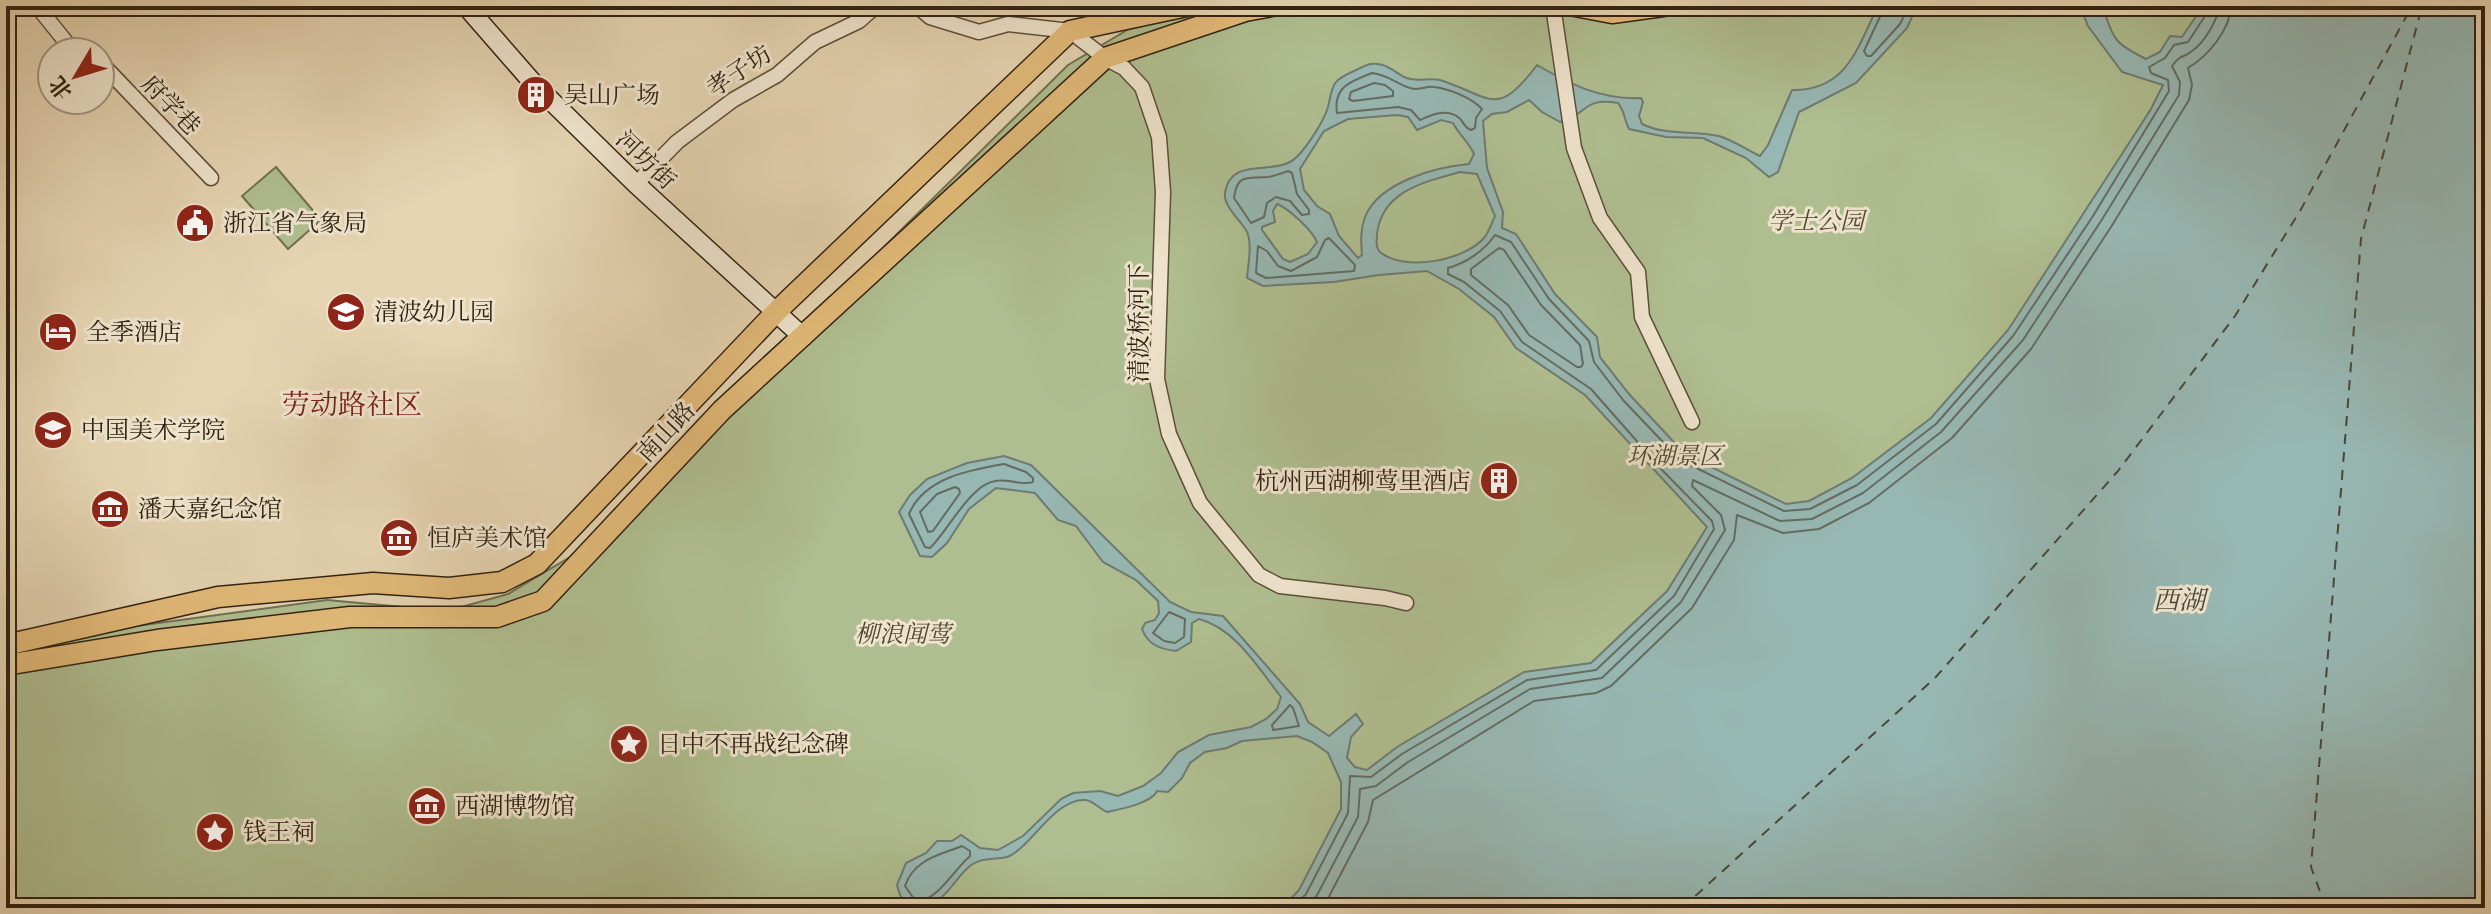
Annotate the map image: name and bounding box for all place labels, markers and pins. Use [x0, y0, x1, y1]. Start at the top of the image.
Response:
building icon: 吴山广场 [515, 74, 557, 116]
place label: 吴山广场 [564, 79, 660, 111]
public building icon: 浙江省气象局 [174, 202, 216, 244]
place label: 浙江省气象局 [223, 207, 367, 239]
school or university icon: 清波幼儿园 [325, 291, 367, 333]
place label: 清波幼儿园 [374, 296, 494, 328]
hotel icon: 全季酒店 [37, 311, 79, 353]
place label: 全季酒店 [86, 316, 182, 348]
school or university icon: 中国美术学院 [32, 409, 74, 451]
place label: 中国美术学院 [81, 414, 225, 446]
building icon: 杭州西湖柳莺里酒店 [1478, 460, 1520, 502]
place label: 杭州西湖柳莺里酒店 [1255, 465, 1471, 497]
museum icon: 潘天嘉纪念馆 [89, 488, 131, 530]
place label: 潘天嘉纪念馆 [138, 493, 282, 525]
museum icon: 恒庐美术馆 [378, 517, 420, 559]
place label: 恒庐美术馆 [427, 522, 547, 554]
place icon: 日中不再战纪念碑 [608, 723, 650, 765]
place label: 日中不再战纪念碑 [657, 728, 849, 760]
museum icon: 西湖博物馆 [406, 785, 448, 827]
place label: 西湖博物馆 [455, 790, 575, 822]
place icon: 钱王祠 [194, 811, 236, 853]
place label: 钱王祠 [243, 816, 315, 848]

